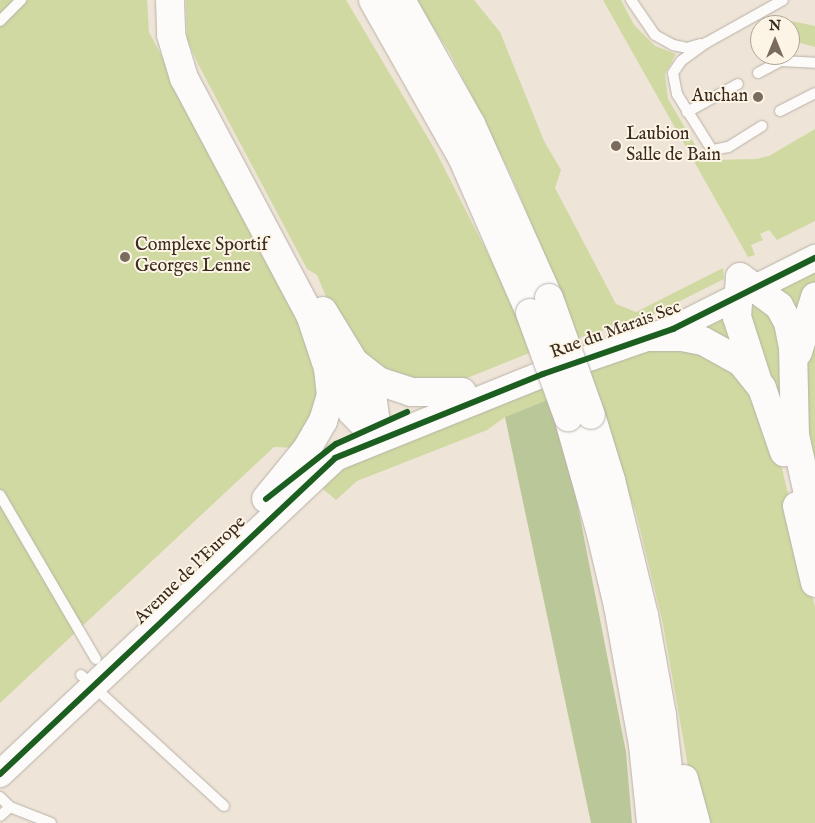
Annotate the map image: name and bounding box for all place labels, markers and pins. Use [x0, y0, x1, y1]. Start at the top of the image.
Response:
place label: Auchan [692, 86, 748, 108]
marker: Auchan [752, 91, 764, 103]
place label: Laubion Salle de Bain [626, 125, 721, 168]
marker: Laubion Salle de Bain [610, 140, 622, 152]
place label: Complexe Sportif Georges Lenne [135, 236, 268, 278]
marker: Complexe Sportif Georges Lenne [119, 251, 131, 263]

